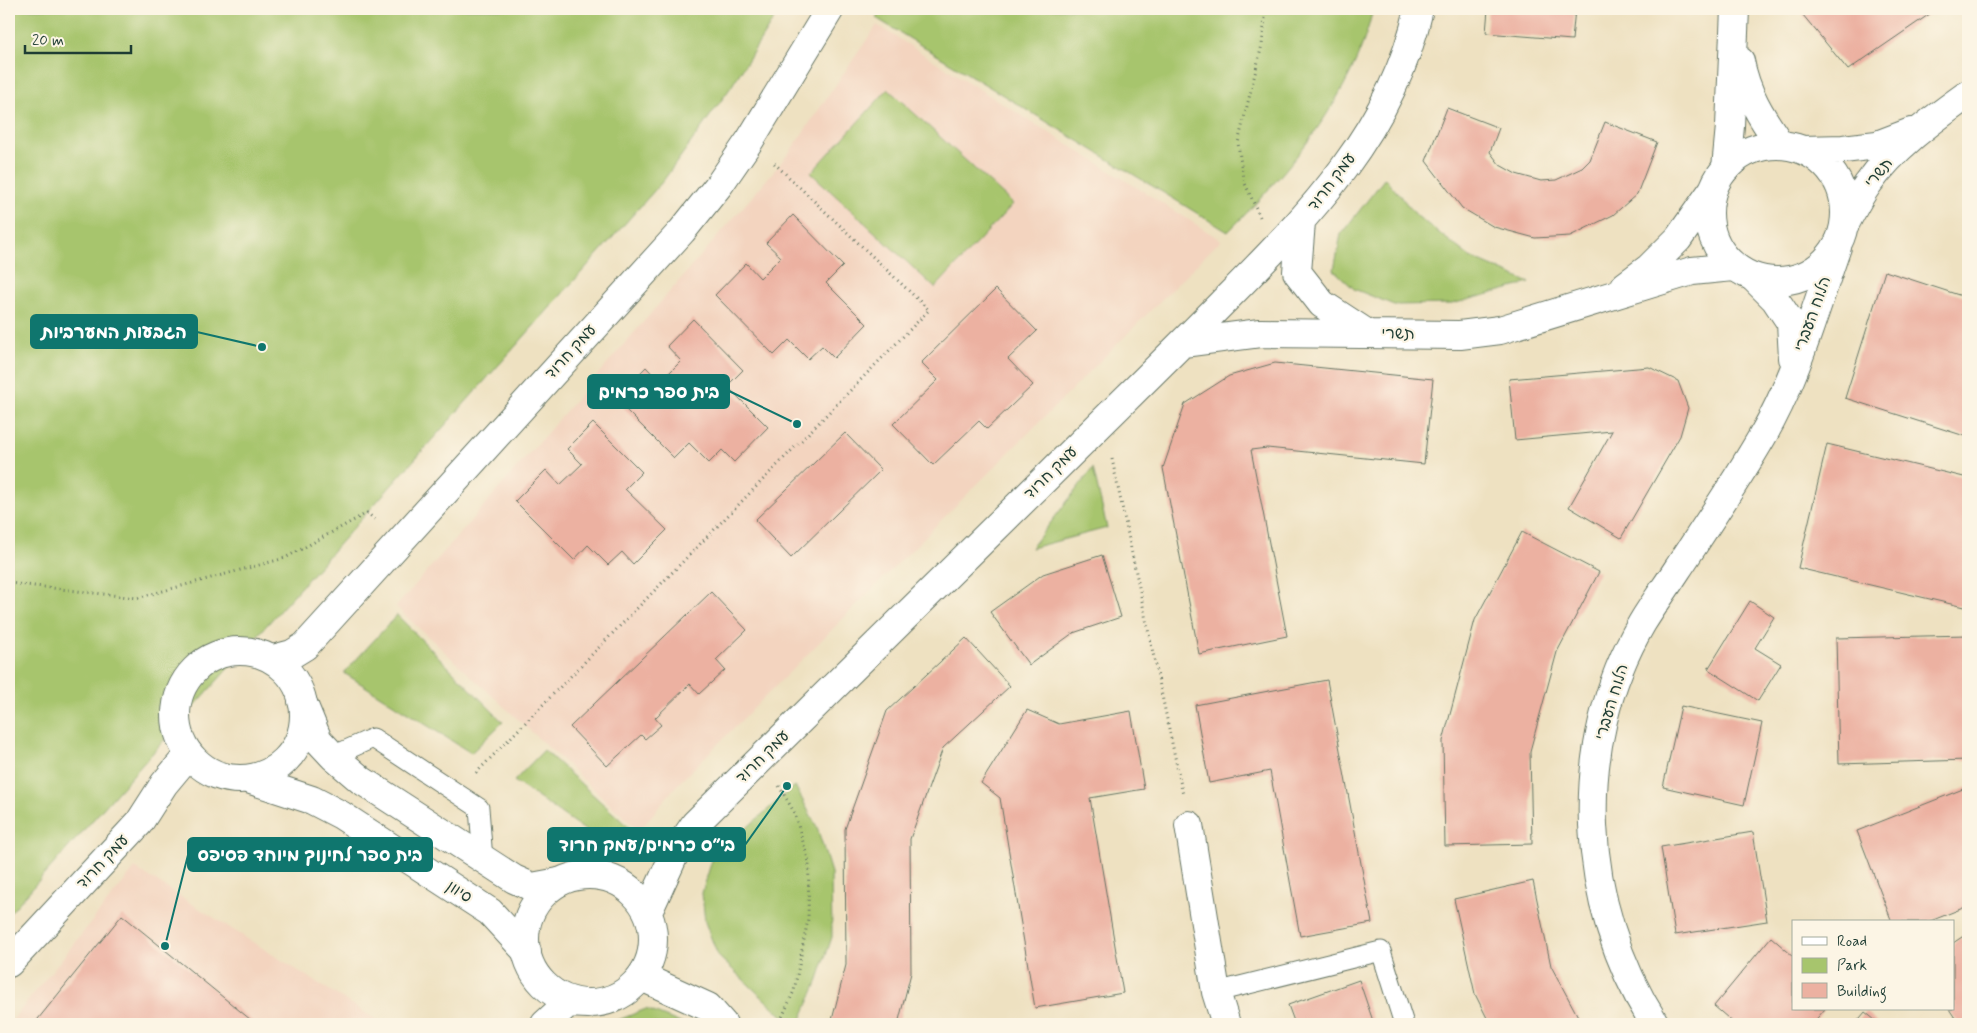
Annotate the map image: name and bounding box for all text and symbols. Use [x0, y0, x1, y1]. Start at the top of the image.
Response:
scale bar [25, 22, 131, 54]
text: 20 m [32, 31, 64, 51]
street label: עמק חרוד [1303, 149, 1361, 215]
street label: תשרי [1860, 153, 1898, 193]
street label: הלוח העברי [1790, 273, 1836, 355]
callout: הגבעות המערביות [31, 315, 197, 348]
street label: עמק חרוד [541, 320, 601, 384]
text: הגבעות המערביות [39, 321, 187, 345]
street label: תשרי [1381, 323, 1415, 345]
callout: בית ספר כרמים [588, 375, 729, 408]
text: בית ספר כרמים [599, 381, 719, 405]
street label: עמק חרוד [1020, 442, 1082, 504]
street label: הלוח העברי [1590, 661, 1634, 743]
street label: עמק חרוד [732, 726, 794, 788]
callout: בי״ס כרמים/עמק חרוד [548, 828, 745, 861]
street label: עמק חרוד [72, 830, 134, 894]
text: בי״ס כרמים/עמק חרוד [559, 834, 735, 858]
callout: בית ספר לחינוך מיוחד פסיפס [188, 838, 432, 871]
text: בית ספר לחינוך מיוחד פסיפס [198, 844, 422, 868]
street label: סיוון [442, 876, 476, 908]
legend [1792, 920, 1954, 1010]
text: Road [1837, 932, 1867, 952]
text: Park [1837, 956, 1867, 976]
text: Building [1837, 982, 1887, 1003]

